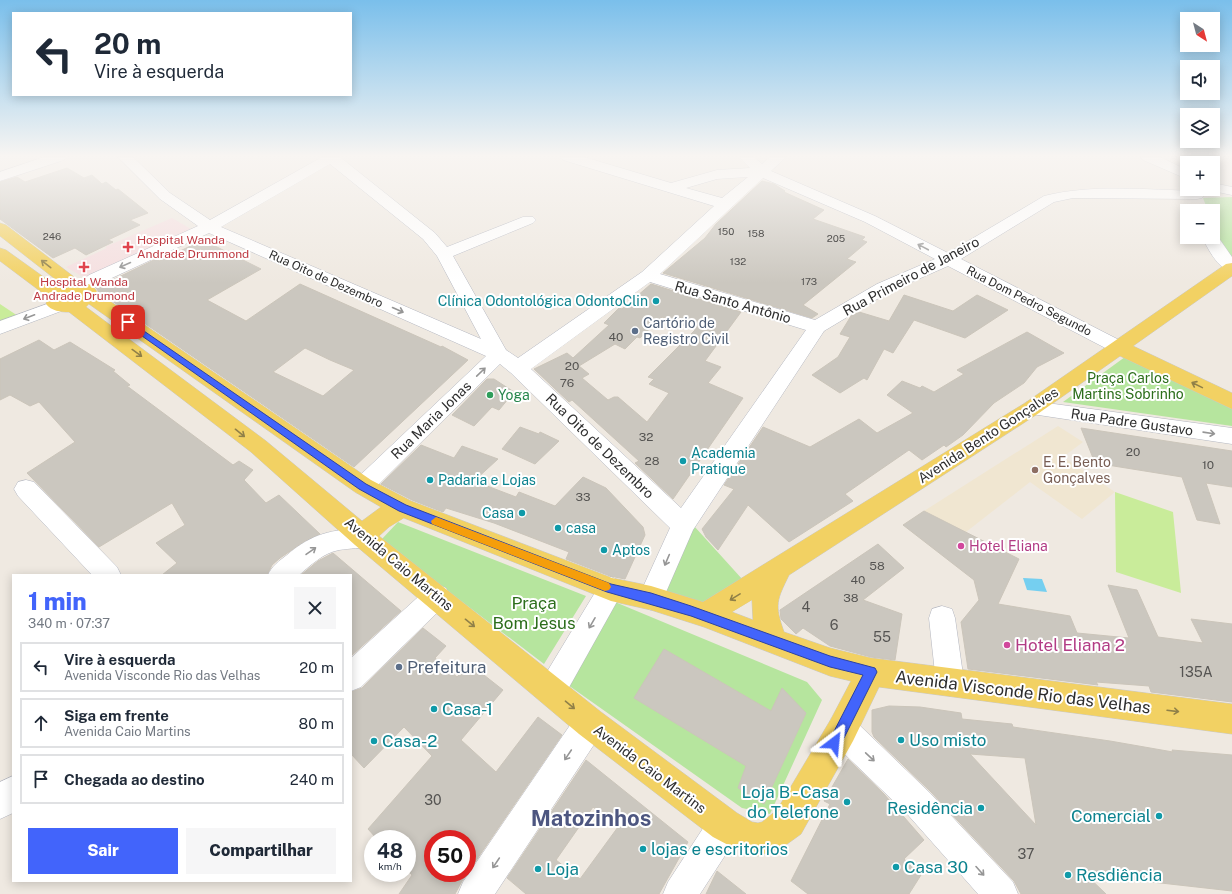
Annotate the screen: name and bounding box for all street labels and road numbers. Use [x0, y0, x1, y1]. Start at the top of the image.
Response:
street label: Rua Primeiro de Janeiro [840, 233, 982, 319]
street label: Rua Oito de Dezembro [267, 248, 385, 311]
street label: Rua Dom Pedro Segundo [964, 263, 1094, 339]
street label: Rua Santo Antônio [673, 278, 793, 326]
street label: Rua Maria Jonas [388, 378, 474, 462]
street label: Avenida Bento Gonçalves [915, 384, 1061, 486]
street label: Rua Oito de Dezembro [543, 390, 657, 502]
street label: Rua Padre Gustavo [1070, 406, 1194, 439]
street label: Avenida Caio Martins [342, 514, 456, 614]
street label: Avenida Visconde Rio das Velhas [894, 666, 1152, 718]
street label: Avenida Caio Martins [591, 722, 709, 816]

